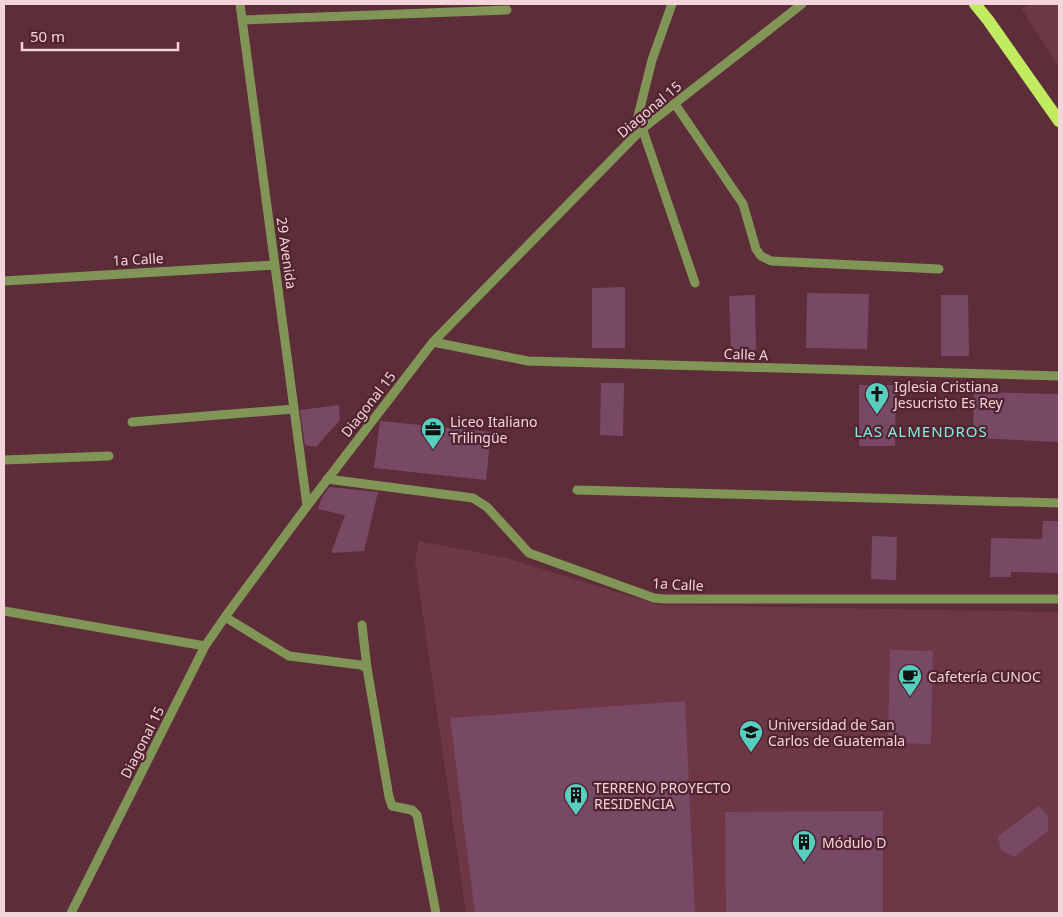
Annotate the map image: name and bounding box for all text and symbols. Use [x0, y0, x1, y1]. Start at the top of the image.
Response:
scale bar [22, 20, 179, 52]
text: 50 m [30, 26, 65, 46]
street label: Diagonal 15 [613, 76, 685, 142]
street label: 29 Avenida [273, 216, 301, 290]
street label: 1a Calle [112, 248, 164, 270]
street label: Calle A [723, 344, 769, 364]
street label: Diagonal 15 [336, 367, 400, 441]
place label: Iglesia Cristiana Jesucristo Es Rey [892, 377, 1004, 412]
church icon: Iglesia Cristiana Jesucristo Es Rey [864, 381, 890, 415]
place label: Liceo Italiano Trilingüe [450, 412, 538, 447]
office icon: Liceo Italiano Trilingüe [420, 416, 446, 450]
district label: LAS ALMENDROS [854, 421, 988, 441]
street label: 1a Calle [652, 573, 704, 595]
cafe icon: Cafetería CUNOC [897, 663, 923, 697]
place label: Cafetería CUNOC [928, 667, 1041, 686]
street label: Diagonal 15 [116, 703, 168, 781]
place label: Universidad de San Carlos de Guatemala [768, 715, 905, 750]
school or university icon: Universidad de San Carlos de Guatemala [738, 719, 764, 753]
place label: TERRENO PROYECTO RESIDENCIA [594, 778, 731, 813]
building icon: TERRENO PROYECTO RESIDENCIA [563, 782, 589, 816]
building icon: Módulo D [791, 829, 817, 863]
place label: Módulo D [822, 833, 886, 852]

